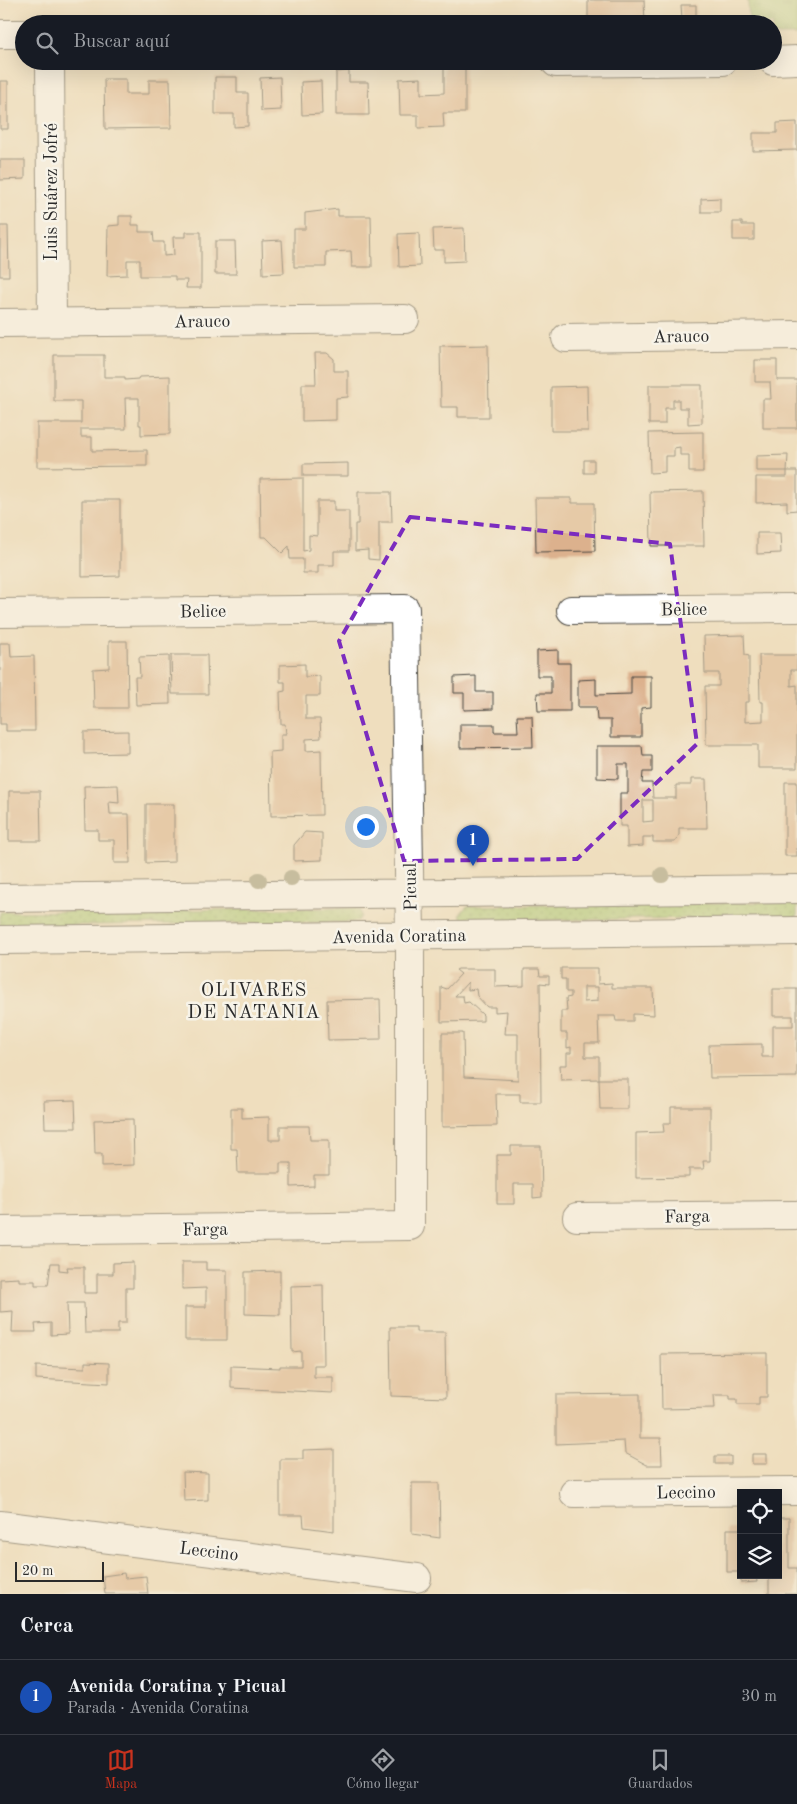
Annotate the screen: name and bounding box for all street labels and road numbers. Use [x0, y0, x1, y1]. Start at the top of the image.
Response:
street label: Luis Suárez Jofré [43, 123, 61, 261]
street label: Arauco [174, 313, 230, 331]
street label: Arauco [653, 328, 709, 346]
street label: Belice [661, 601, 707, 619]
street label: Belice [180, 603, 226, 621]
street label: Picual [402, 863, 420, 911]
street label: Avenida Coratina [332, 927, 467, 947]
street label: Farga [664, 1208, 710, 1226]
street label: Farga [182, 1221, 228, 1239]
street label: Leccino [656, 1483, 716, 1503]
street label: Leccino [178, 1539, 240, 1565]

